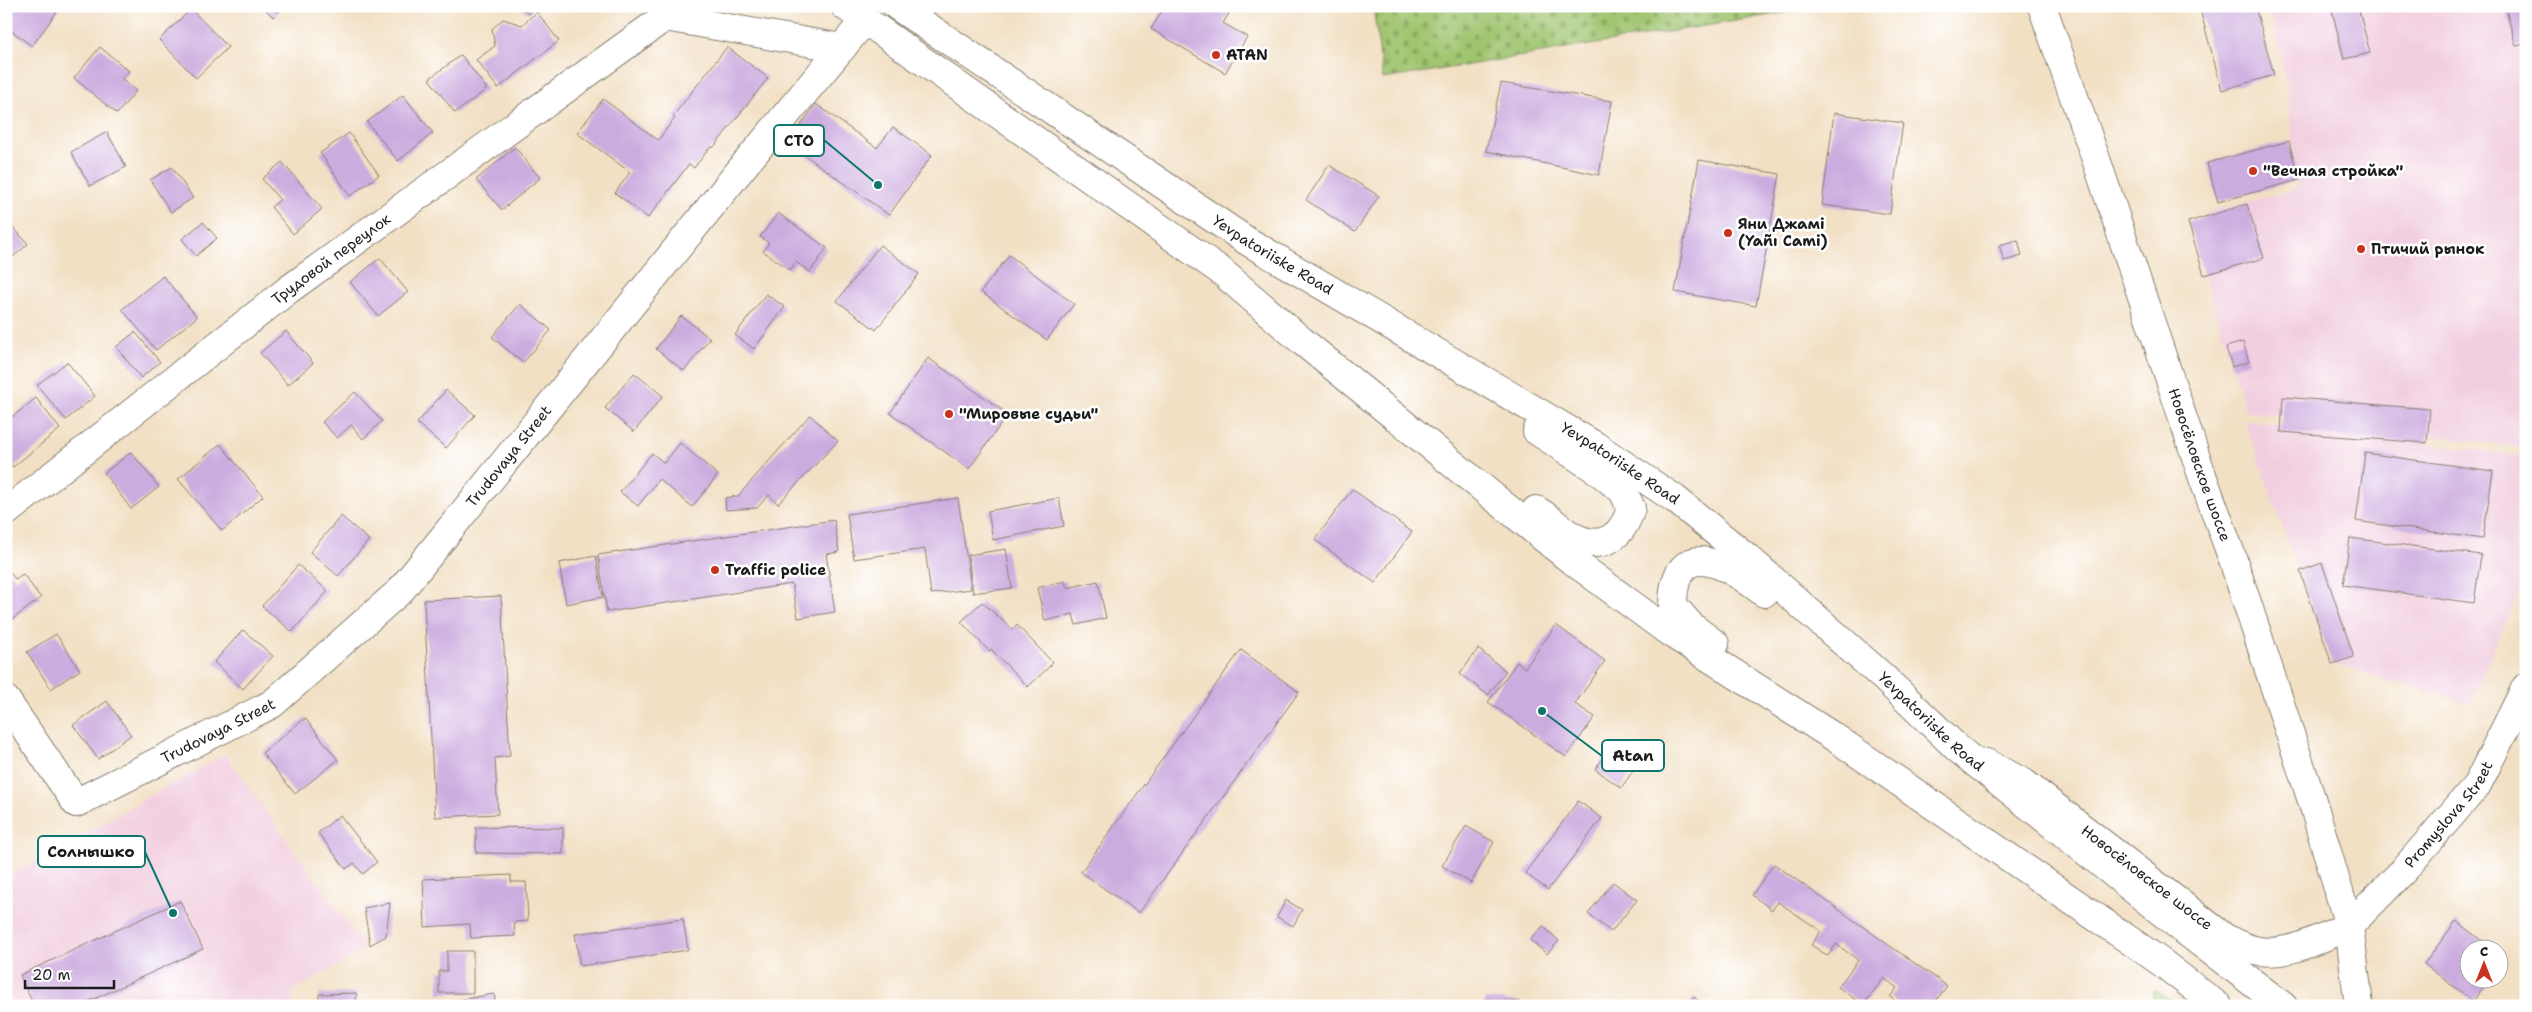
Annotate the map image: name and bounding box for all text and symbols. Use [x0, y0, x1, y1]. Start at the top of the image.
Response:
place label: ATAN [1226, 45, 1268, 65]
marker: ATAN [1210, 49, 1222, 61]
callout: СТО [774, 125, 824, 156]
text: СТО [784, 130, 814, 151]
place label: "Вечная стройка" [2263, 161, 2404, 181]
marker: "Вечная стройка" [2247, 165, 2259, 177]
street label: Трудовой переулок [267, 209, 395, 309]
street label: Yevpatoriiske Road [1209, 211, 1337, 300]
place label: Яни Джамі (Yañı Cami) [1738, 214, 1828, 251]
marker: Яни Джамі (Yañı Cami) [1722, 227, 1734, 239]
place label: Птичий рынок [2371, 239, 2485, 259]
marker: Птичий рынок [2355, 243, 2367, 255]
street label: Новосёловское шоссе [2164, 385, 2235, 544]
street label: Trudovaya Street [462, 401, 556, 511]
place label: "Мировые судьи" [959, 404, 1099, 424]
marker: "Мировые судьи" [943, 408, 955, 420]
street label: Yevpatoriiske Road [1557, 418, 1684, 510]
place label: Traffic police [725, 560, 826, 580]
marker: Traffic police [709, 564, 721, 576]
street label: Yevpatoriiske Road [1874, 668, 1989, 776]
street label: Trudovaya Street [158, 694, 279, 768]
callout: Atan [1602, 740, 1664, 771]
text: Atan [1612, 745, 1654, 766]
street label: Promyslova Street [2400, 758, 2497, 872]
street label: Новосёловское шоссе [2077, 821, 2217, 935]
callout: Солнышко [38, 836, 145, 867]
text: Солнышко [47, 841, 135, 862]
north arrow [2460, 940, 2510, 990]
text: С [2480, 942, 2488, 960]
scale bar [25, 957, 114, 989]
text: 20 m [32, 965, 71, 985]

